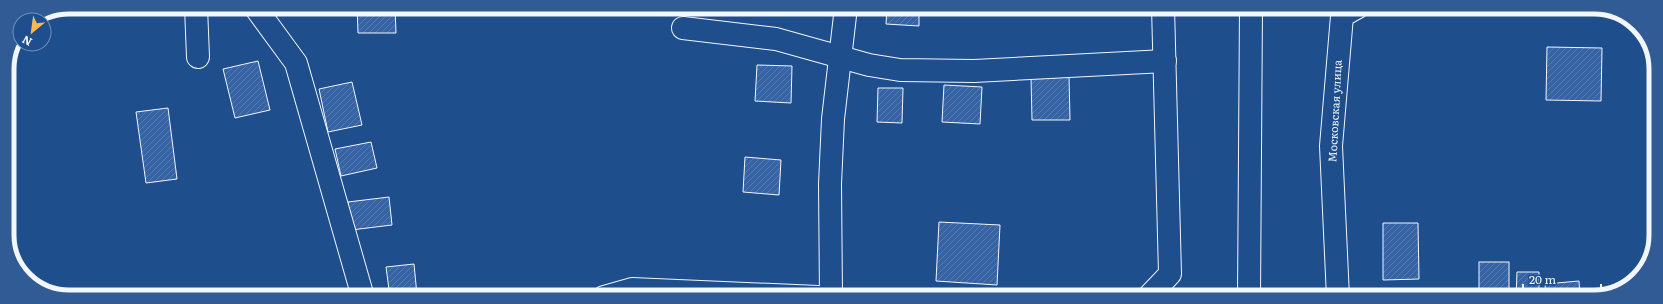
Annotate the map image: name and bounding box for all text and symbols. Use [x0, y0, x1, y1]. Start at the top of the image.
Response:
north arrow [12, 12, 52, 52]
text: N [19, 32, 35, 51]
street label: Московская улица [1323, 59, 1345, 163]
scale bar [1523, 266, 1601, 292]
text: 20 m [1529, 270, 1556, 288]

